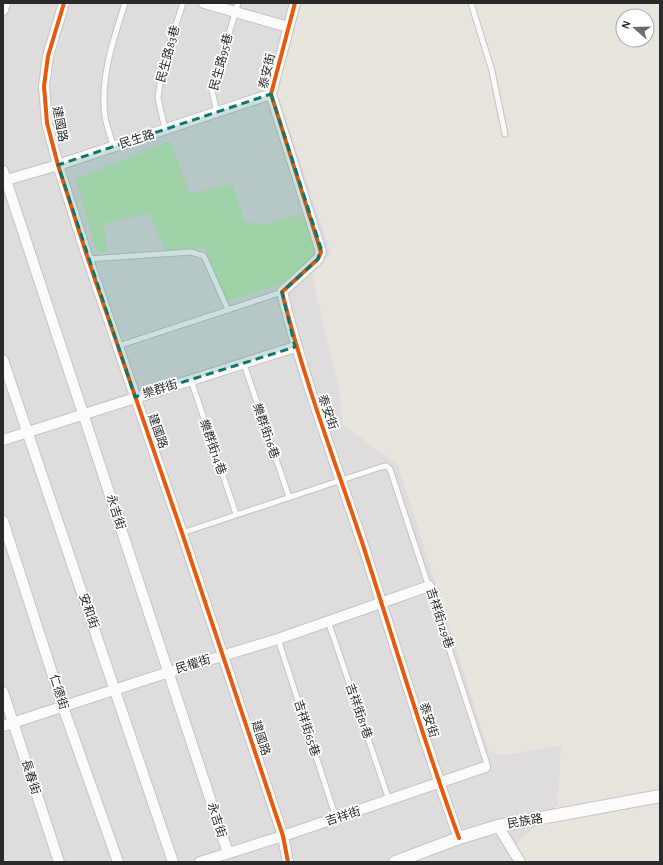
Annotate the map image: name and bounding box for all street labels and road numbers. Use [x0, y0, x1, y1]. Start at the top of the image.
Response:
street label: 民生路83巷 [154, 24, 181, 84]
street label: 民生路95巷 [207, 32, 234, 92]
street label: 泰安街 [256, 52, 277, 90]
street label: 建國路 [51, 105, 70, 143]
street label: 民生路 [118, 127, 156, 150]
street label: 樂群街 [141, 377, 179, 400]
street label: 泰安街 [316, 393, 340, 431]
street label: 樂群街16巷 [251, 401, 282, 460]
street label: 建國路 [146, 412, 170, 450]
street label: 樂群街14巷 [198, 417, 229, 476]
street label: 永吉街 [105, 493, 128, 531]
street label: 吉祥街129巷 [425, 586, 456, 650]
street label: 安和街 [77, 592, 101, 630]
street label: 民權街 [174, 652, 212, 675]
street label: 仁德街 [48, 673, 71, 711]
street label: 吉祥街81巷 [344, 681, 375, 740]
street label: 吉祥街65巷 [292, 698, 323, 758]
street label: 泰安街 [418, 701, 441, 739]
street label: 建國路 [250, 719, 273, 757]
street label: 長春街 [20, 758, 43, 796]
street label: 永吉街 [206, 801, 229, 839]
street label: 吉祥街 [324, 804, 362, 827]
street label: 民族路 [506, 811, 544, 830]

